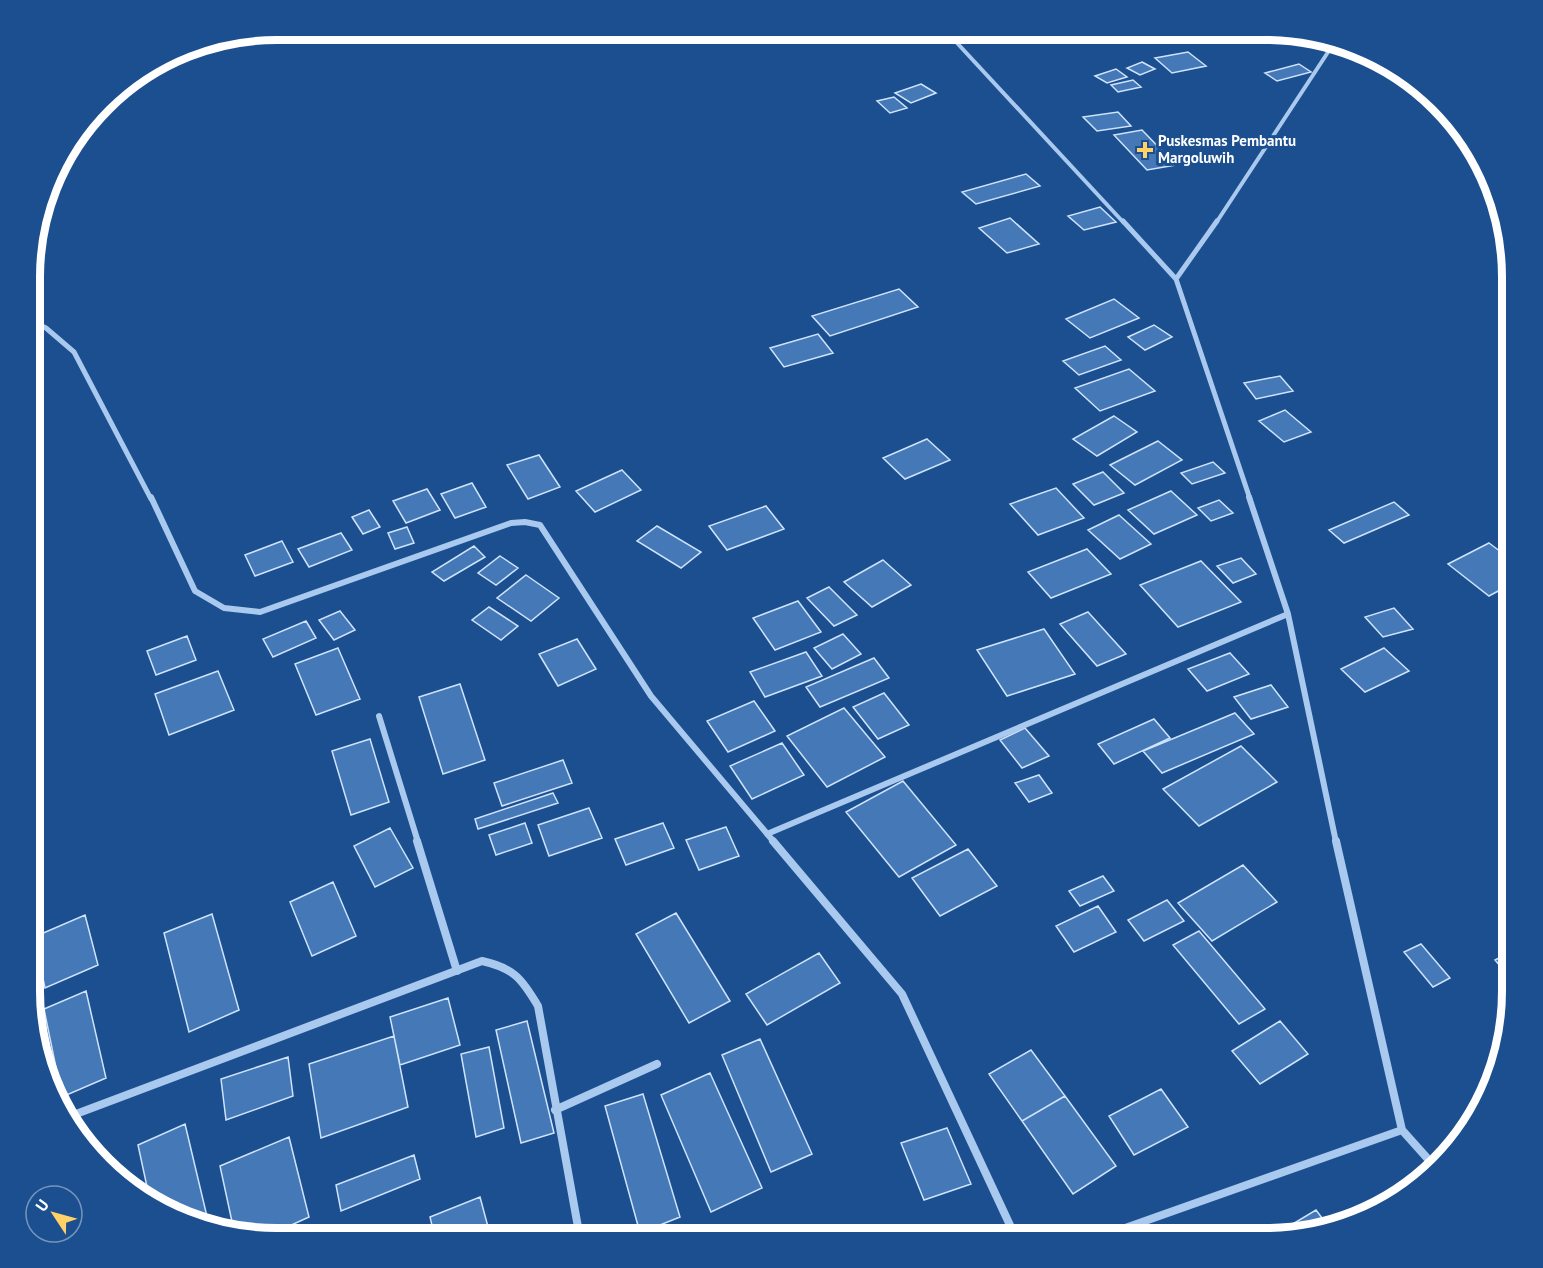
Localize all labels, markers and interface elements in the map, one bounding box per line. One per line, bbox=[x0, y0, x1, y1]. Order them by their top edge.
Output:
place label: Puskesmas Pembantu Margoluwih bbox=[1158, 131, 1296, 167]
marker: Puskesmas Pembantu Margoluwih bbox=[1136, 141, 1154, 159]
north arrow bbox=[24, 1184, 84, 1244]
text: U bbox=[31, 1195, 53, 1215]

